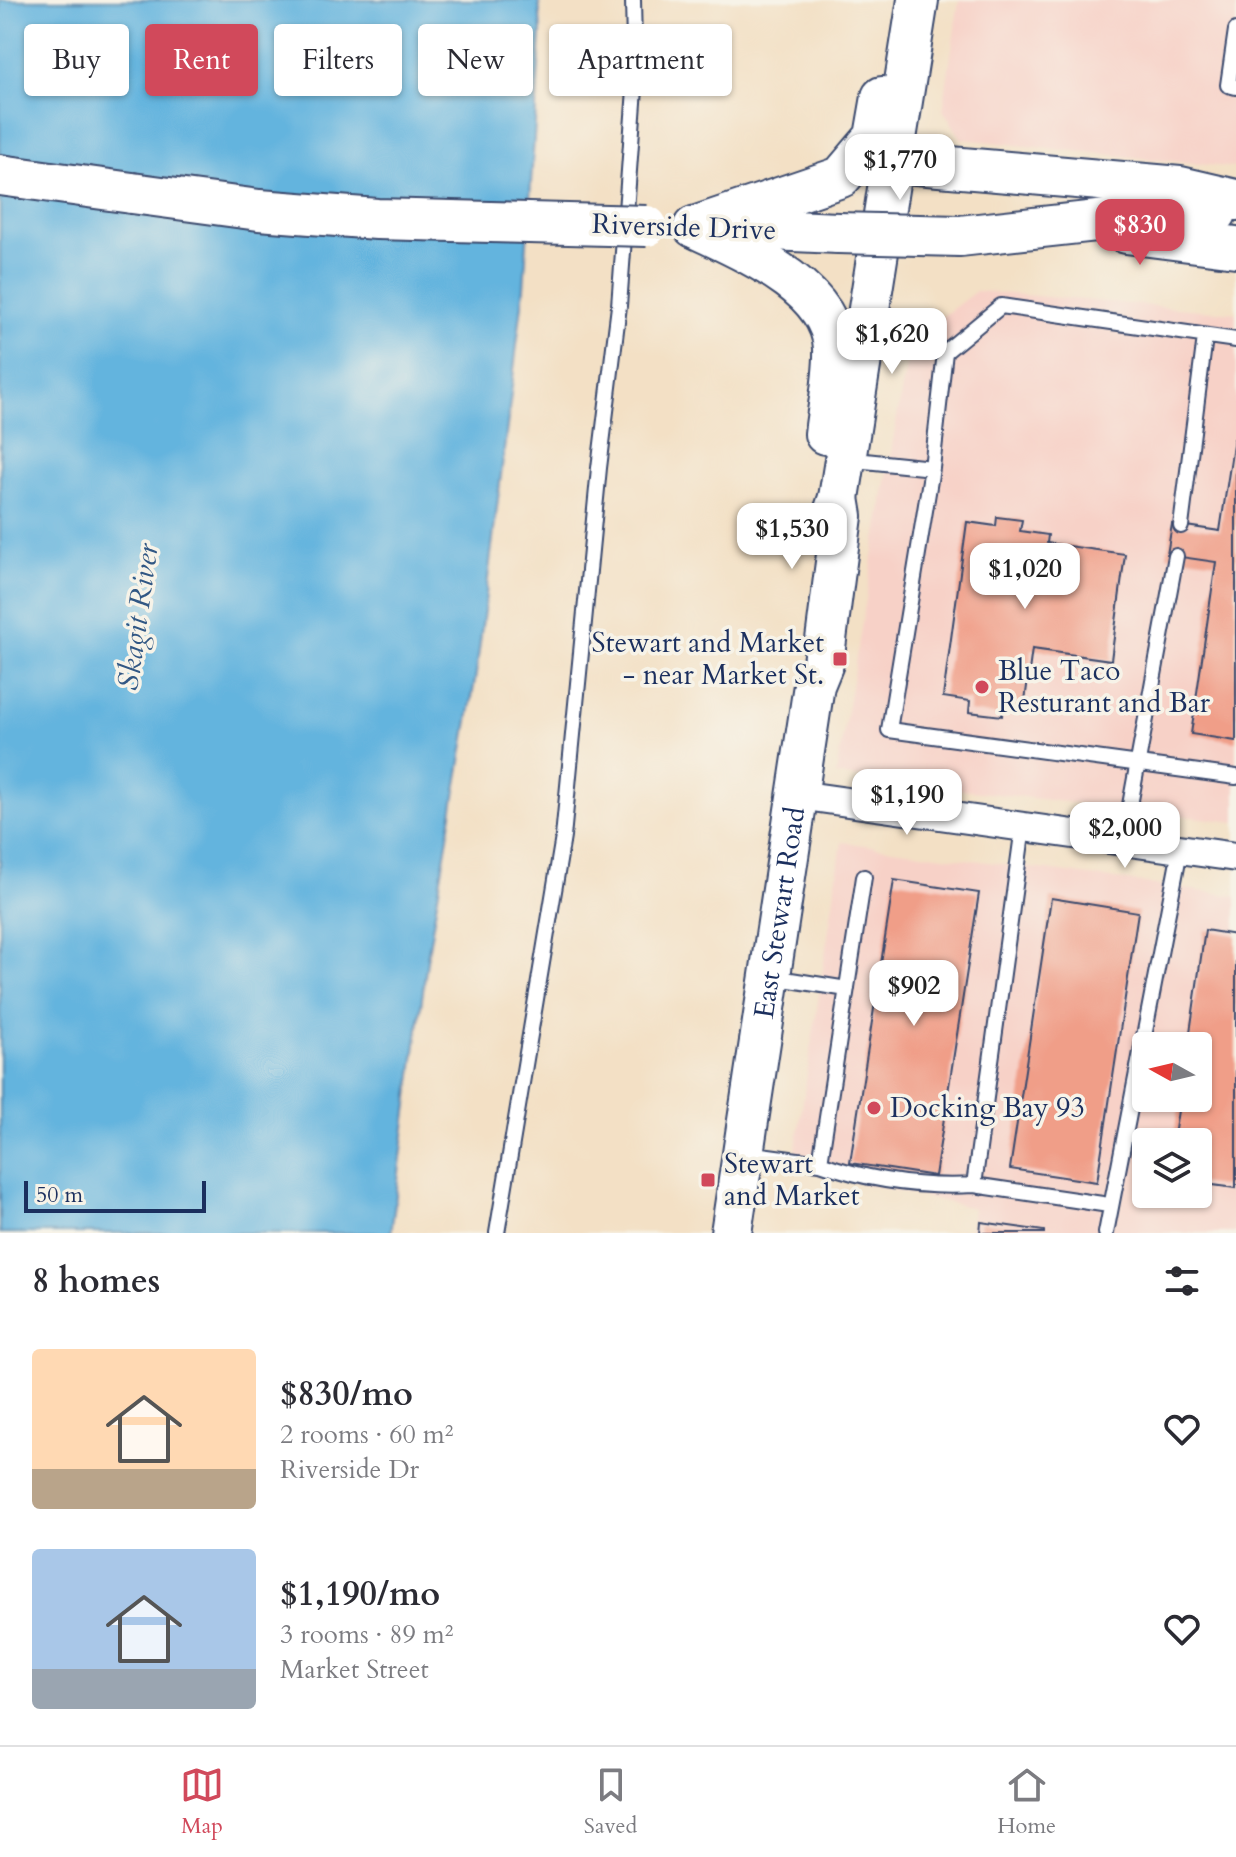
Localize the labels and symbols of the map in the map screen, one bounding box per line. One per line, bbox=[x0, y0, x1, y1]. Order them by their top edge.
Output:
pin: $1,770 bbox=[835, 134, 965, 202]
pin: $830 bbox=[1093, 199, 1187, 267]
street label: Riverside Drive bbox=[591, 205, 777, 249]
pin: $1,620 bbox=[827, 308, 957, 376]
pin: $1,530 bbox=[727, 503, 857, 571]
water label: Skagit River bbox=[107, 540, 169, 693]
pin: $1,020 bbox=[960, 543, 1090, 611]
place label: Stewart and Market - near Market St. bbox=[592, 624, 824, 694]
marker: Stewart and Market - near Market St. bbox=[831, 650, 849, 668]
place label: Blue Taco Resturant and Bar bbox=[998, 652, 1211, 722]
marker: Blue Taco Resturant and Bar bbox=[973, 678, 991, 696]
pin: $1,190 bbox=[842, 769, 972, 837]
pin: $2,000 bbox=[1060, 802, 1190, 870]
street label: East Stewart Road bbox=[745, 804, 814, 1021]
pin: $902 bbox=[867, 960, 961, 1028]
north arrow bbox=[1132, 1032, 1212, 1112]
place label: Docking Bay 93 bbox=[890, 1089, 1085, 1127]
marker: Docking Bay 93 bbox=[865, 1099, 883, 1117]
place label: Stewart and Market bbox=[724, 1145, 860, 1215]
marker: Stewart and Market bbox=[699, 1171, 717, 1189]
scale bar bbox=[24, 1177, 206, 1213]

